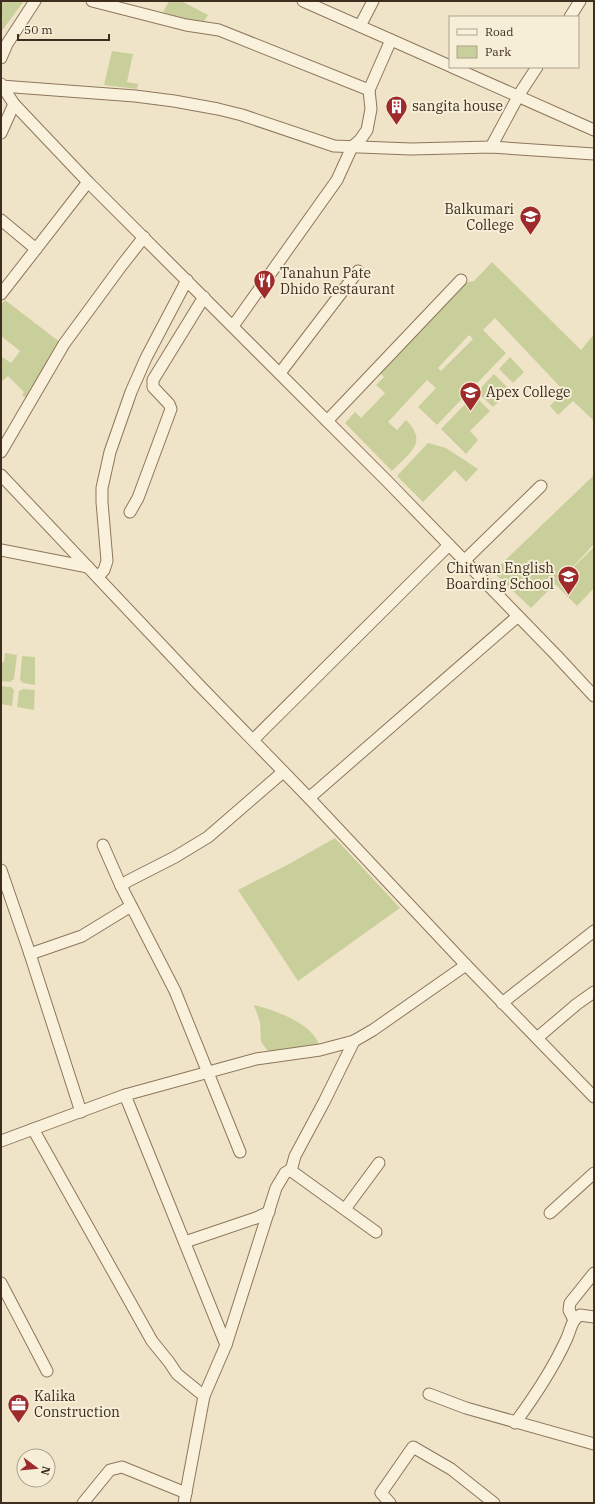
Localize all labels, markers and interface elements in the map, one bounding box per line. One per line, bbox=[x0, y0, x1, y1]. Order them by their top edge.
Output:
scale bar bbox=[18, 16, 109, 42]
legend bbox=[449, 16, 579, 68]
text: 50 m bbox=[24, 22, 53, 37]
text: Road bbox=[485, 24, 514, 39]
text: Park bbox=[485, 44, 511, 59]
building icon: sangita house bbox=[384, 93, 410, 126]
place label: sangita house bbox=[412, 97, 503, 115]
place label: Balkumari College bbox=[444, 200, 514, 234]
school or university icon: Balkumari College bbox=[517, 204, 543, 237]
place label: Tanahun Pate Dhido Restaurant bbox=[280, 264, 395, 298]
restaurant icon: Tanahun Pate Dhido Restaurant bbox=[252, 268, 278, 301]
school or university icon: Apex College bbox=[457, 379, 483, 412]
place label: Apex College bbox=[486, 383, 570, 401]
place label: Chitwan English Boarding School bbox=[446, 559, 554, 593]
school or university icon: Chitwan English Boarding School bbox=[556, 563, 582, 596]
place label: Kalika Construction bbox=[34, 1387, 120, 1421]
office icon: Kalika Construction bbox=[6, 1391, 32, 1424]
north arrow bbox=[16, 1448, 56, 1488]
text: N bbox=[38, 1465, 54, 1477]

